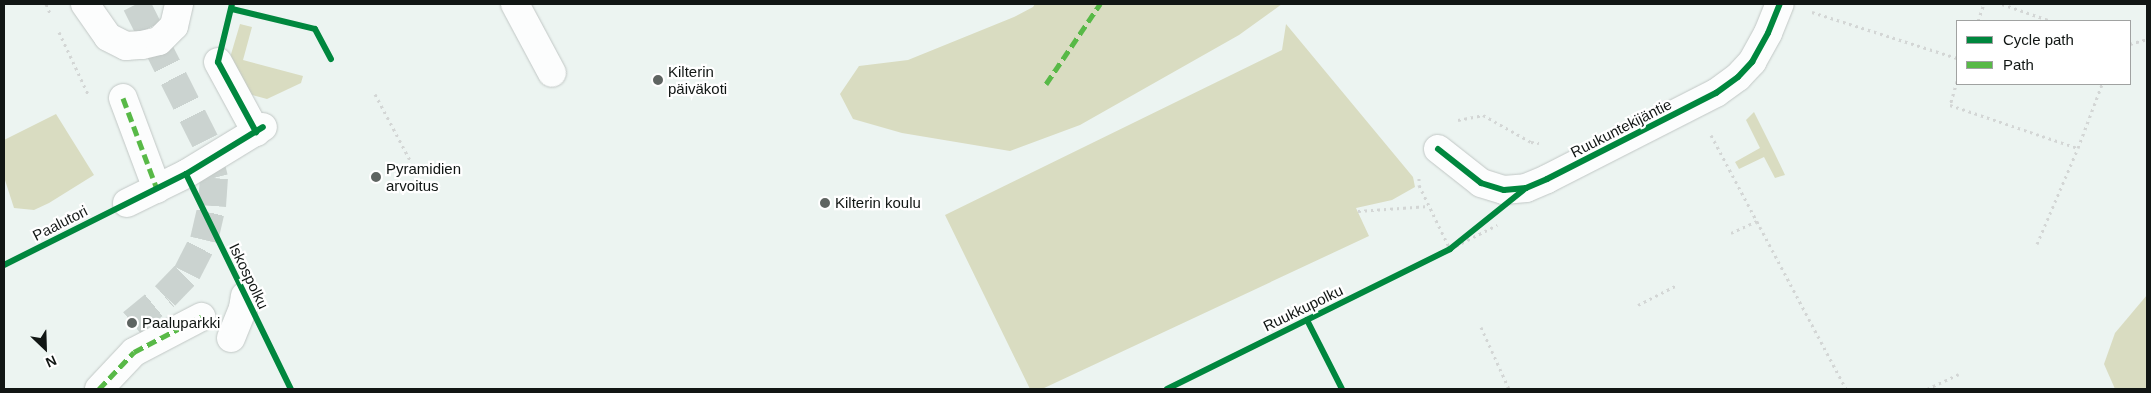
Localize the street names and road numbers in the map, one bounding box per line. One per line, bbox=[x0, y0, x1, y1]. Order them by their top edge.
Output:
street label: Ruukuntekijäntie bbox=[1568, 95, 1674, 161]
street label: Paalutori bbox=[30, 202, 90, 244]
street label: Iskospolku bbox=[225, 240, 273, 312]
street label: Ruukkupolku bbox=[1260, 281, 1346, 335]

